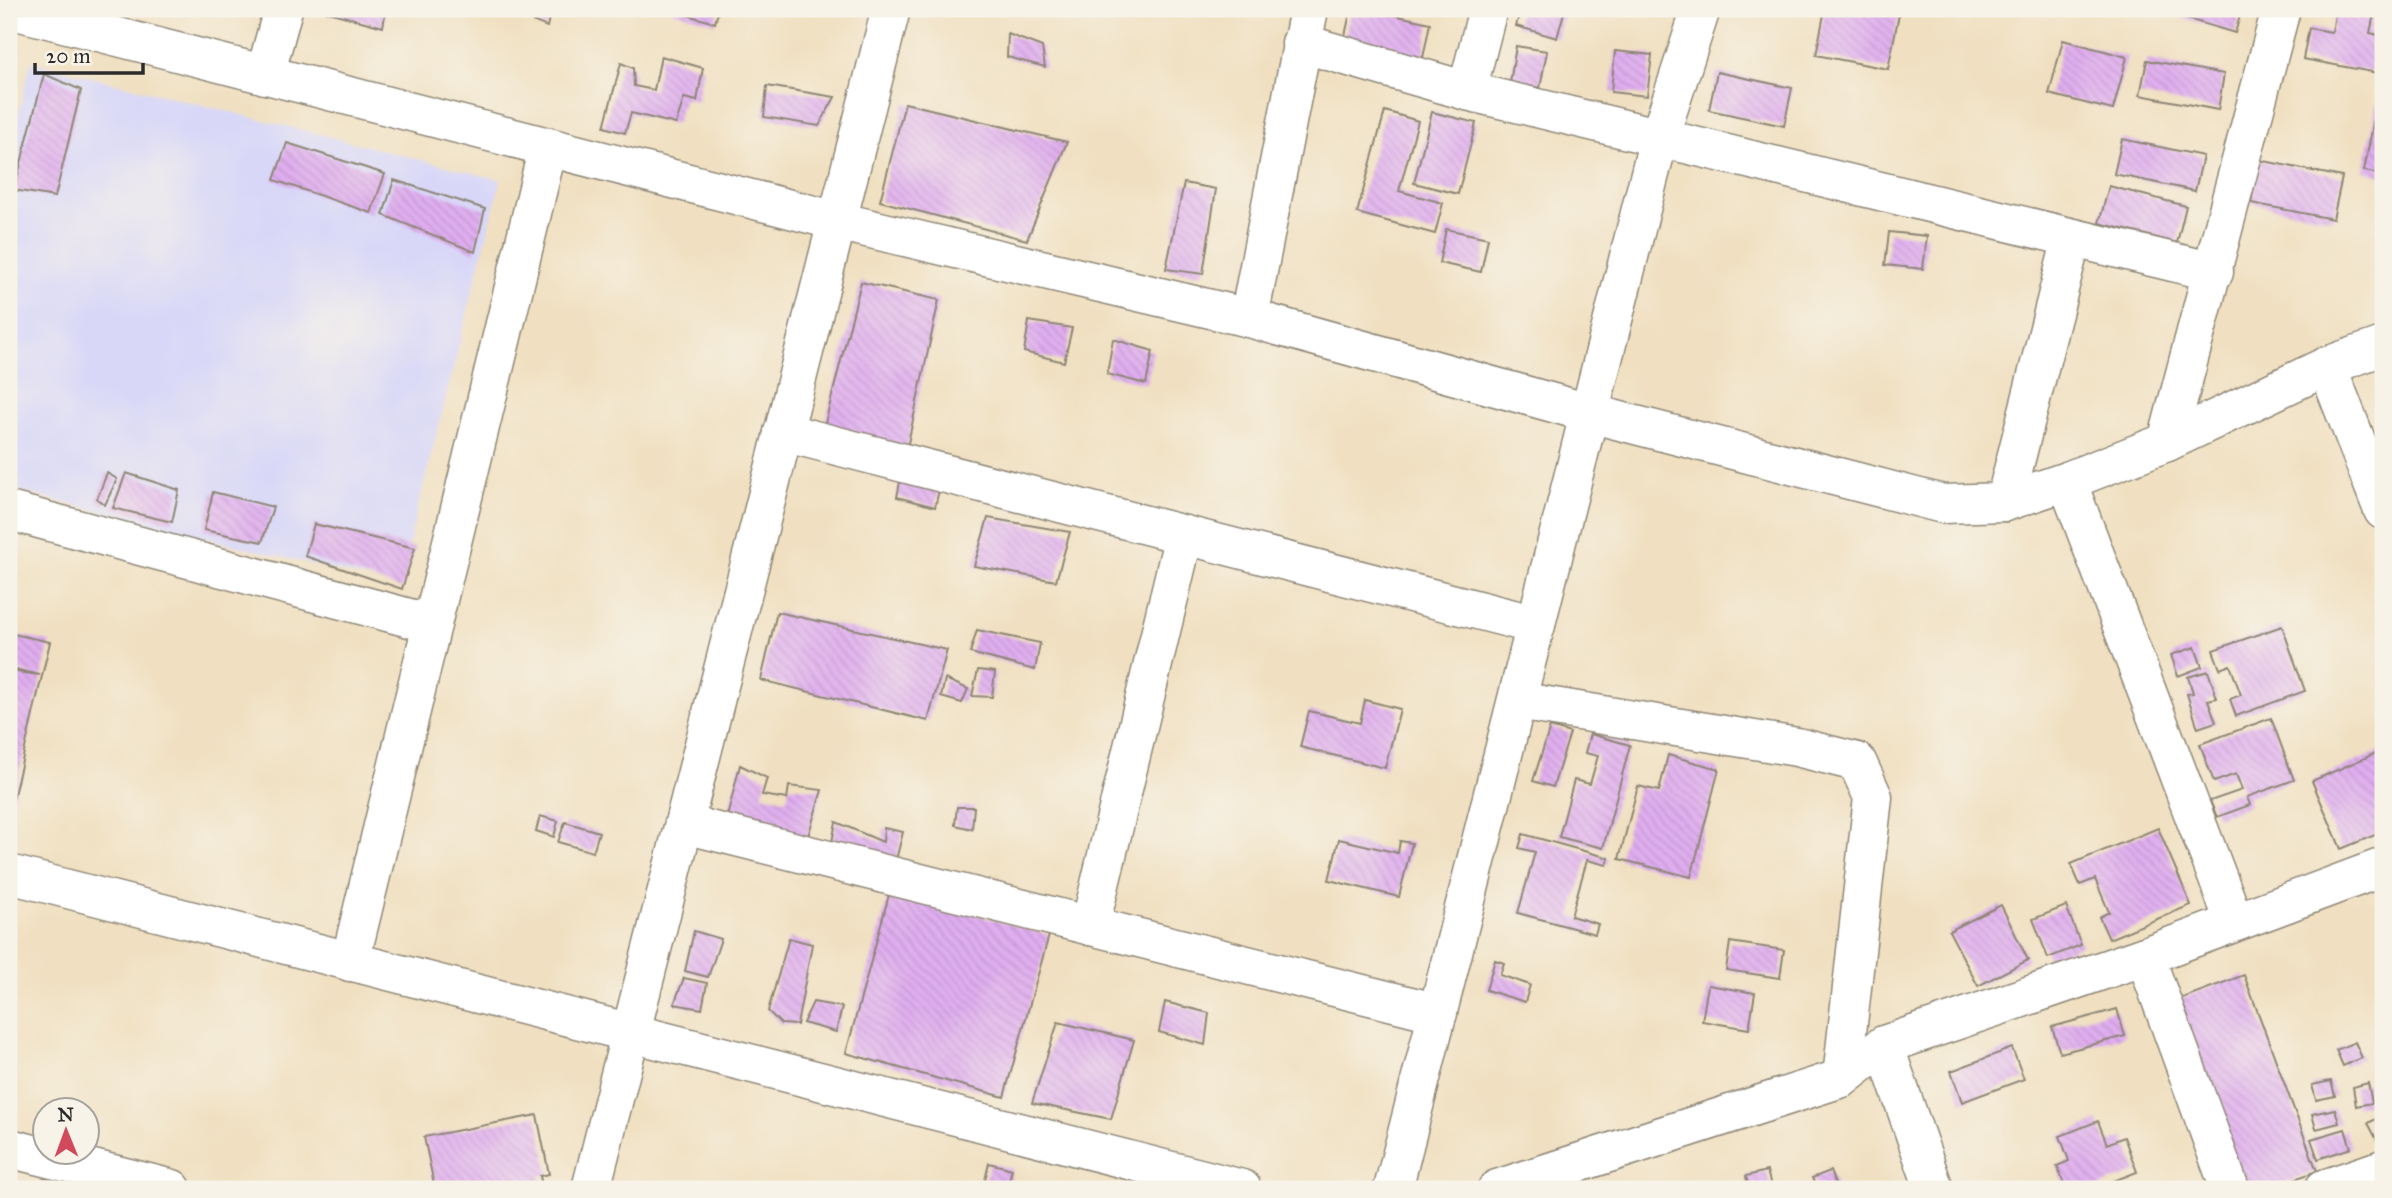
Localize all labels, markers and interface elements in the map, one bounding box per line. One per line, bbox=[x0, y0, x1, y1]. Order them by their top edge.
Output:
scale bar bbox=[35, 32, 144, 76]
text: 20 m bbox=[46, 43, 91, 69]
north arrow bbox=[32, 1096, 102, 1166]
text: N bbox=[57, 1103, 74, 1126]

